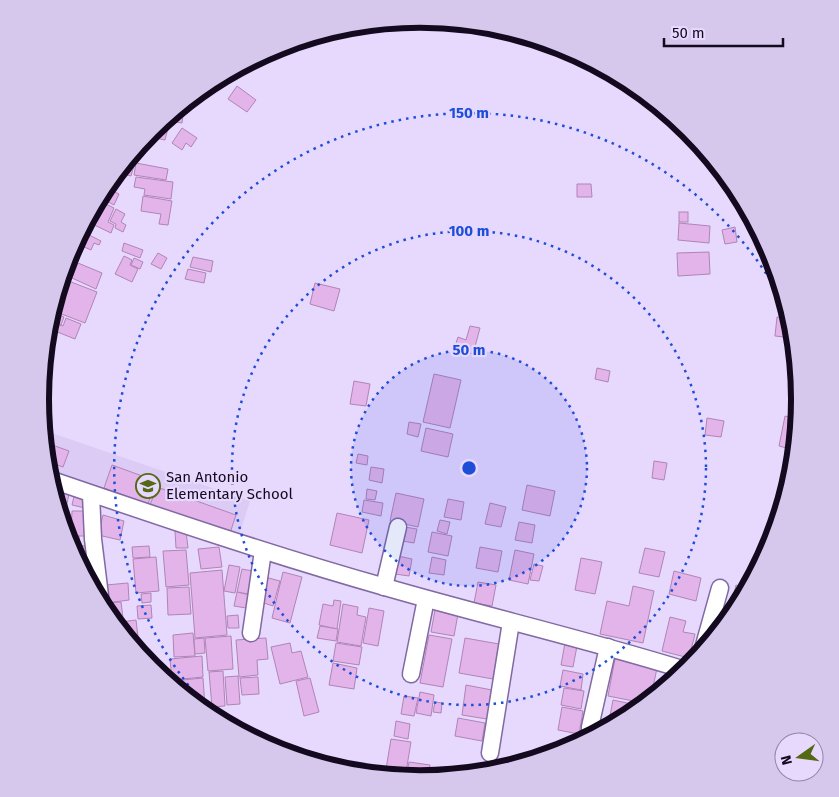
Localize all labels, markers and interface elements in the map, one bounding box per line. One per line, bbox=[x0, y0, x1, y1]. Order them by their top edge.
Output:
scale bar bbox=[664, 15, 783, 47]
text: 50 m bbox=[672, 24, 705, 42]
text: 150 m bbox=[449, 104, 489, 122]
text: 100 m bbox=[449, 222, 489, 240]
text: 50 m bbox=[452, 341, 486, 359]
centre of rings bbox=[460, 459, 478, 477]
place label: San Antonio Elementary School bbox=[166, 468, 294, 503]
school or university icon: San Antonio Elementary School bbox=[135, 473, 161, 499]
north arrow bbox=[774, 732, 824, 782]
text: N bbox=[777, 753, 796, 767]

